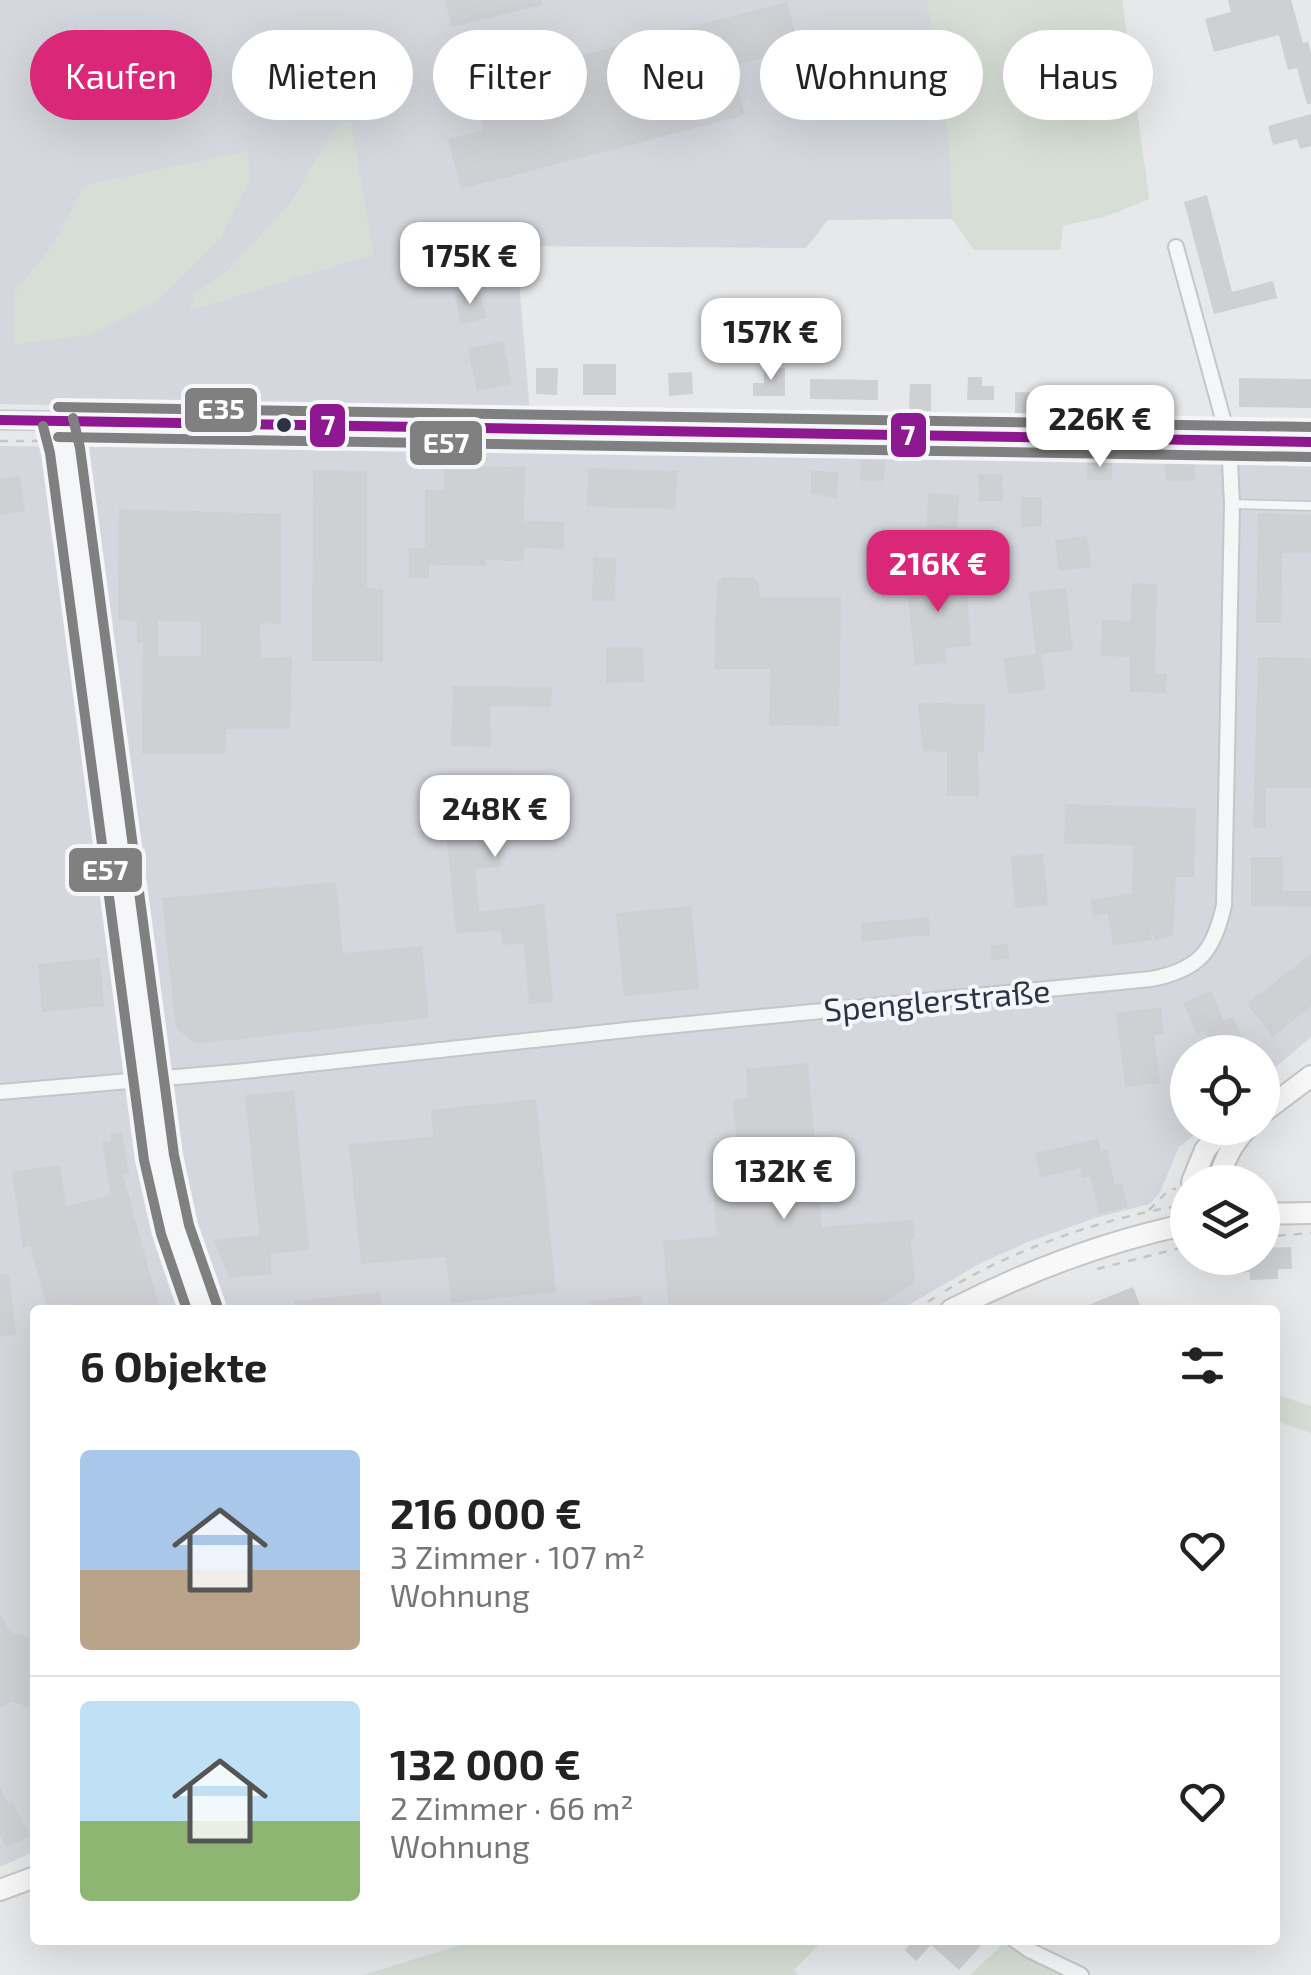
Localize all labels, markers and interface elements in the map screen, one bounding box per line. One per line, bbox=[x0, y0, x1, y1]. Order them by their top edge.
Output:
chip: Kaufen bbox=[30, 30, 212, 120]
chip: Mieten bbox=[232, 30, 413, 120]
chip: Filter bbox=[433, 30, 587, 120]
chip: Neu bbox=[607, 30, 740, 120]
chip: Wohnung bbox=[760, 30, 983, 120]
chip: Haus bbox=[1003, 30, 1153, 120]
pin: 175K € bbox=[389, 222, 551, 307]
text: 175K € bbox=[422, 235, 518, 273]
pin: 157K € bbox=[690, 298, 852, 383]
text: 157K € bbox=[723, 311, 819, 349]
pin: 226K € bbox=[1019, 385, 1181, 470]
line badge: E35 bbox=[183, 386, 259, 434]
text: E35 bbox=[197, 391, 245, 425]
text: 226K € bbox=[1048, 398, 1152, 436]
line badge: 7 bbox=[308, 402, 347, 449]
text: 7 bbox=[321, 407, 336, 441]
line badge: 7 bbox=[889, 411, 928, 459]
unlabelled marker bbox=[274, 415, 294, 435]
text: 7 bbox=[901, 417, 916, 451]
line badge: E57 bbox=[408, 419, 484, 467]
text: E57 bbox=[423, 425, 469, 459]
pin: 216K € bbox=[857, 530, 1019, 615]
text: 216K € bbox=[889, 543, 987, 581]
pin: 248K € bbox=[414, 775, 576, 860]
text: 248K € bbox=[442, 788, 548, 826]
line badge: E57 bbox=[67, 846, 144, 894]
text: E57 bbox=[82, 852, 128, 886]
street label: Spenglerstraße bbox=[822, 970, 1052, 1028]
map controls bbox=[1170, 1035, 1280, 1275]
button: locate bbox=[1170, 1035, 1280, 1145]
pin: 132K € bbox=[703, 1137, 865, 1222]
text: 132K € bbox=[735, 1150, 833, 1188]
button: layers bbox=[1170, 1165, 1280, 1275]
icon: filters bbox=[1175, 1338, 1230, 1393]
text: 6 Objekte bbox=[80, 1340, 267, 1390]
text: 216 000 € bbox=[390, 1487, 582, 1537]
icon: home bbox=[160, 1490, 280, 1610]
icon: heart bbox=[1175, 1523, 1230, 1578]
text: 3 Zimmer · 107 m² bbox=[390, 1537, 645, 1575]
text: Wohnung bbox=[390, 1575, 530, 1613]
text: 132 000 € bbox=[390, 1738, 581, 1788]
icon: home bbox=[160, 1741, 280, 1861]
icon: heart bbox=[1175, 1774, 1230, 1829]
text: 2 Zimmer · 66 m² bbox=[390, 1788, 633, 1826]
text: Wohnung bbox=[390, 1826, 530, 1864]

